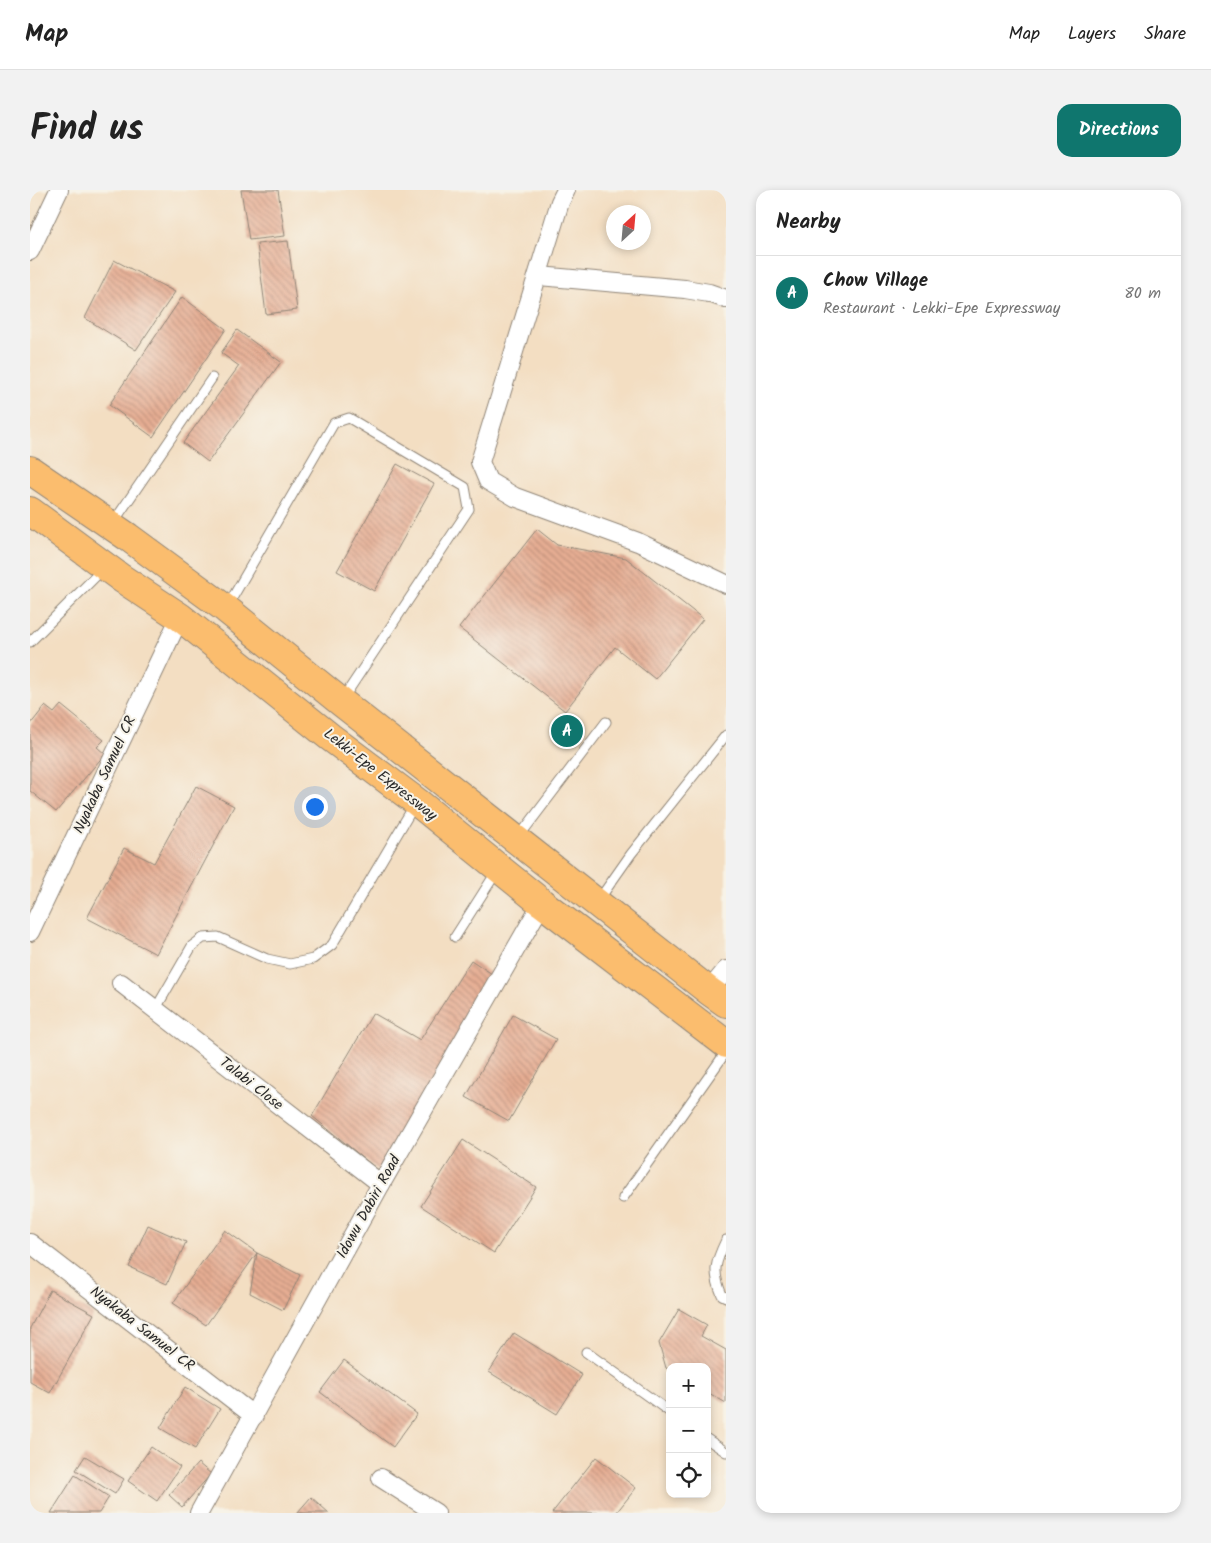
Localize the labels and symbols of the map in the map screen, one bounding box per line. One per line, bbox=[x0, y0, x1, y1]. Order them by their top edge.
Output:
north arrow bbox=[606, 205, 651, 250]
street label: Nyakaba Samuel CR bbox=[67, 712, 143, 838]
pin: A bbox=[551, 712, 583, 750]
street label: Lekki-Epe Expressway bbox=[318, 723, 443, 828]
your location bbox=[302, 794, 328, 820]
street label: Talabi Close bbox=[214, 1051, 288, 1117]
street label: Idowu Dabiri Road bbox=[331, 1150, 408, 1263]
street label: Nyakaba Samuel CR bbox=[84, 1280, 200, 1378]

